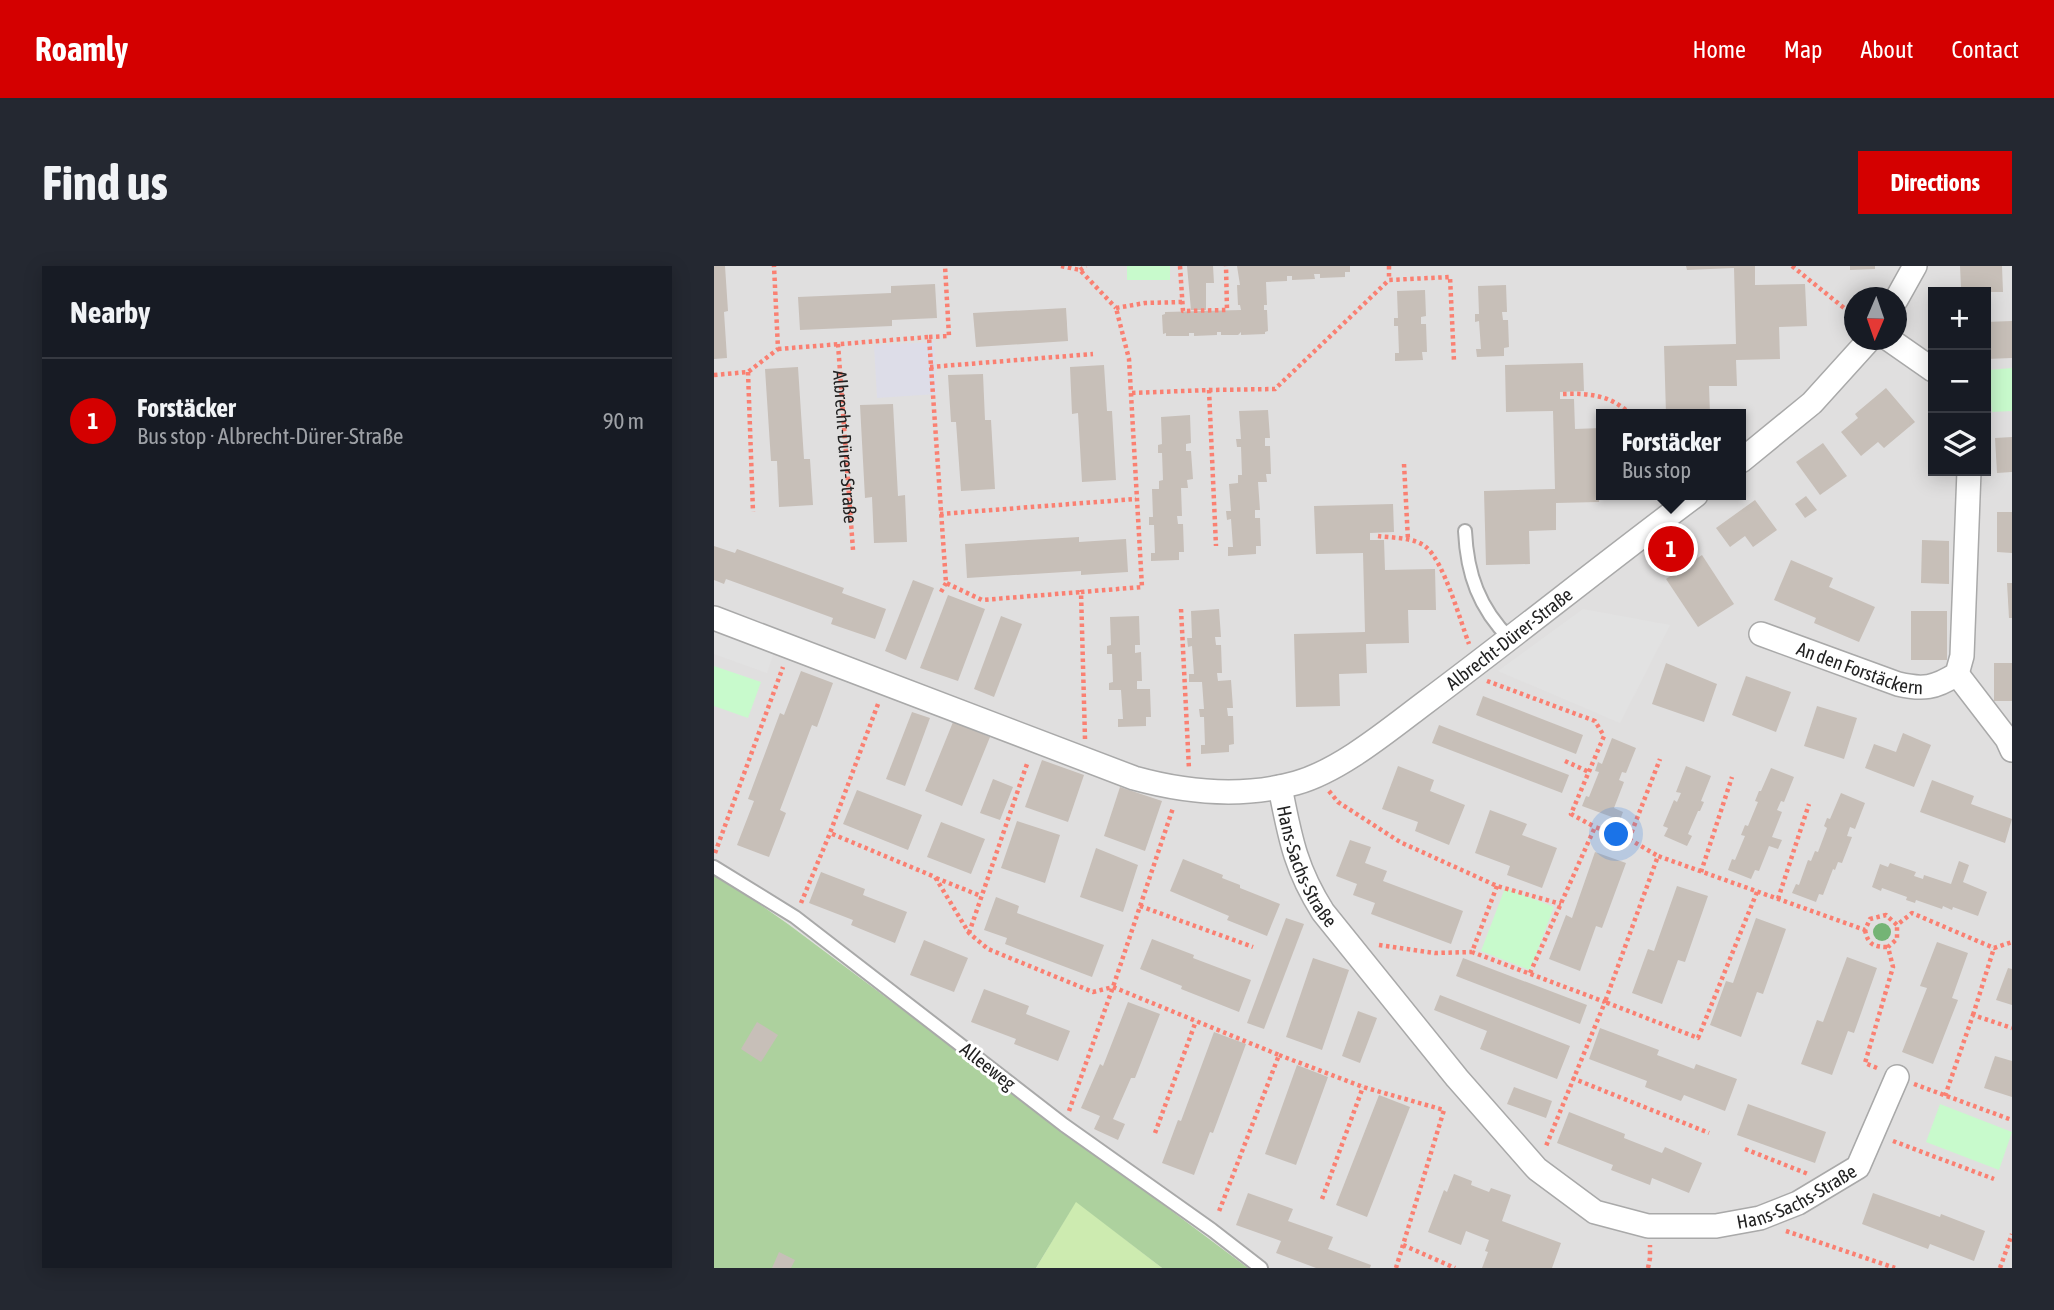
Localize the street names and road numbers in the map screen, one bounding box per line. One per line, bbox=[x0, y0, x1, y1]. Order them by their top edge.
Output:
street label: Albrecht-Dürer-Straße bbox=[829, 369, 862, 524]
street label: Albrecht-Dürer-Straße bbox=[1441, 583, 1577, 694]
street label: An den Forstäckern bbox=[1794, 637, 1923, 698]
street label: Hans-Sachs-Straße bbox=[1273, 803, 1342, 931]
street label: Alleeweg bbox=[956, 1038, 1021, 1095]
street label: Hans-Sachs-Straße bbox=[1735, 1160, 1860, 1233]

